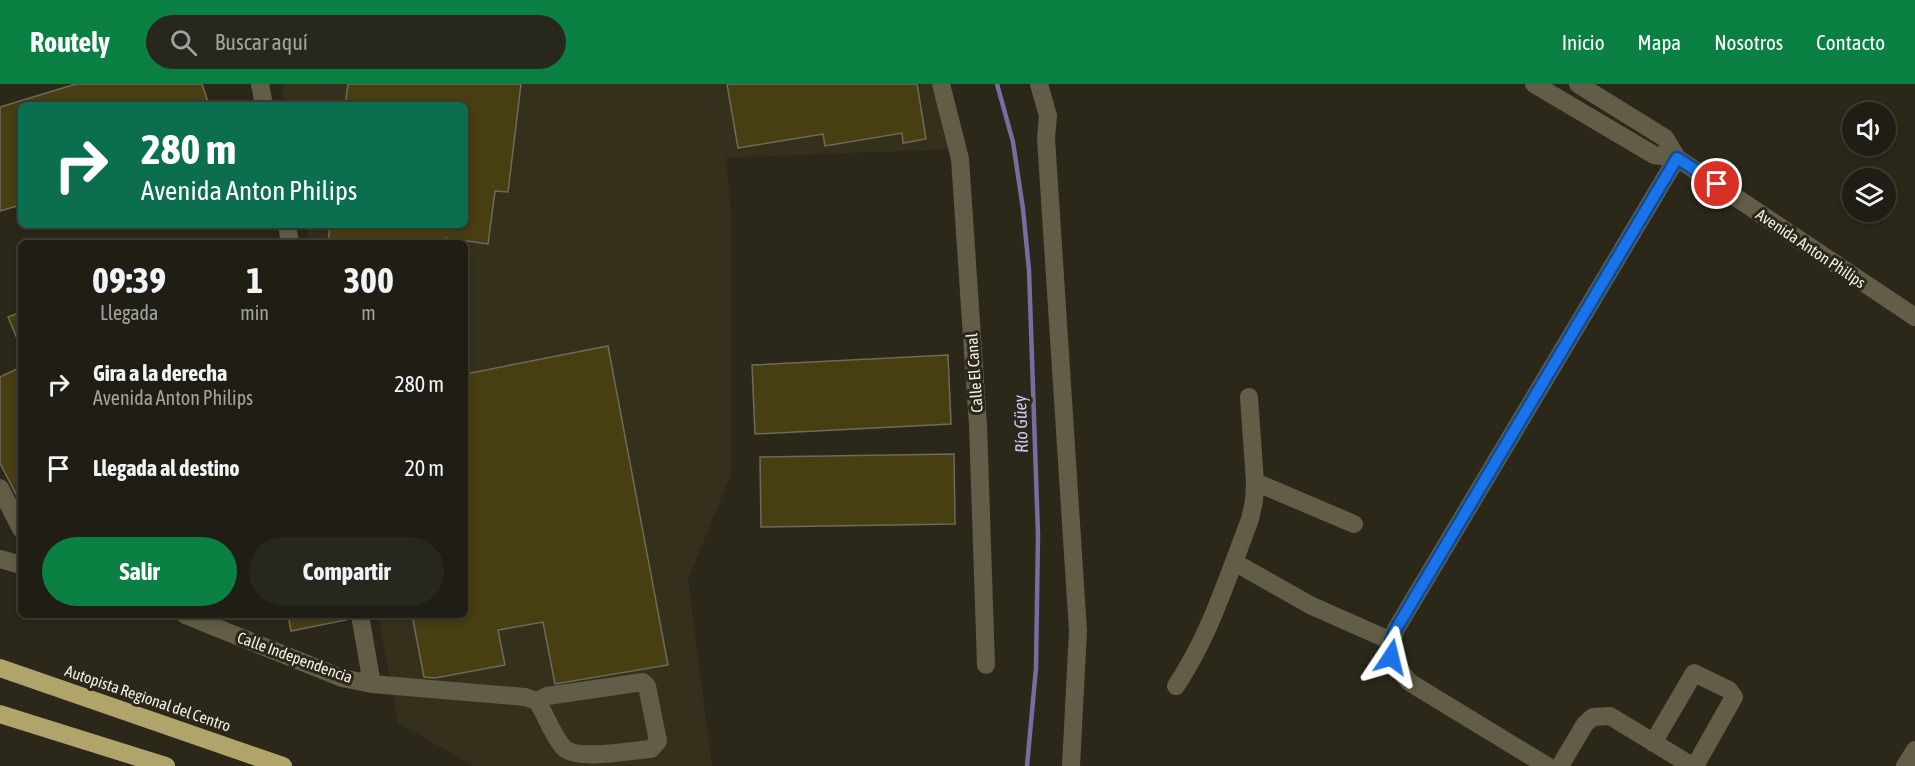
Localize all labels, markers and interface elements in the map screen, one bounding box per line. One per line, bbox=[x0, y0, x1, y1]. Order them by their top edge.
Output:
search box bbox=[146, 15, 566, 69]
text: Routely bbox=[30, 26, 110, 58]
icon: search bbox=[167, 26, 200, 59]
text: Buscar aquí bbox=[215, 29, 308, 55]
text: Inicio bbox=[1562, 30, 1605, 54]
text: Mapa bbox=[1638, 30, 1681, 54]
text: Nosotros bbox=[1714, 30, 1783, 54]
text: Contacto bbox=[1816, 30, 1885, 54]
map controls bbox=[1842, 102, 1896, 222]
button: sound bbox=[1842, 102, 1896, 156]
text: 280 m bbox=[141, 125, 236, 173]
icon: right bbox=[42, 126, 120, 204]
pin bbox=[1691, 158, 1742, 209]
icon: arrive bbox=[1700, 167, 1733, 200]
button: layers bbox=[1842, 168, 1896, 222]
text: Avenida Anton Philips bbox=[141, 175, 357, 206]
street label: Avenida Anton Philips bbox=[1752, 205, 1869, 292]
text: 09:39 bbox=[92, 259, 166, 301]
text: 1 bbox=[246, 259, 263, 301]
text: 300 bbox=[343, 259, 394, 301]
text: Llegada bbox=[100, 301, 158, 324]
text: min bbox=[240, 301, 269, 324]
text: m bbox=[361, 301, 376, 324]
street label: Calle El Canal bbox=[962, 332, 986, 413]
text: Gira a la derecha bbox=[93, 360, 227, 386]
icon: right bbox=[42, 368, 75, 401]
text: 280 m bbox=[394, 371, 444, 397]
text: Avenida Anton Philips bbox=[93, 386, 253, 409]
water label: Río Güey bbox=[1009, 394, 1032, 453]
icon: arrive bbox=[42, 452, 75, 485]
text: Llegada al destino bbox=[93, 455, 240, 481]
text: 20 m bbox=[404, 455, 444, 481]
button: Salir bbox=[42, 537, 237, 606]
button: Compartir bbox=[249, 537, 444, 606]
position arrow bbox=[1359, 625, 1423, 689]
street label: Calle Independencia bbox=[235, 628, 355, 687]
street label: Autopista Regional del Centro bbox=[62, 661, 233, 736]

